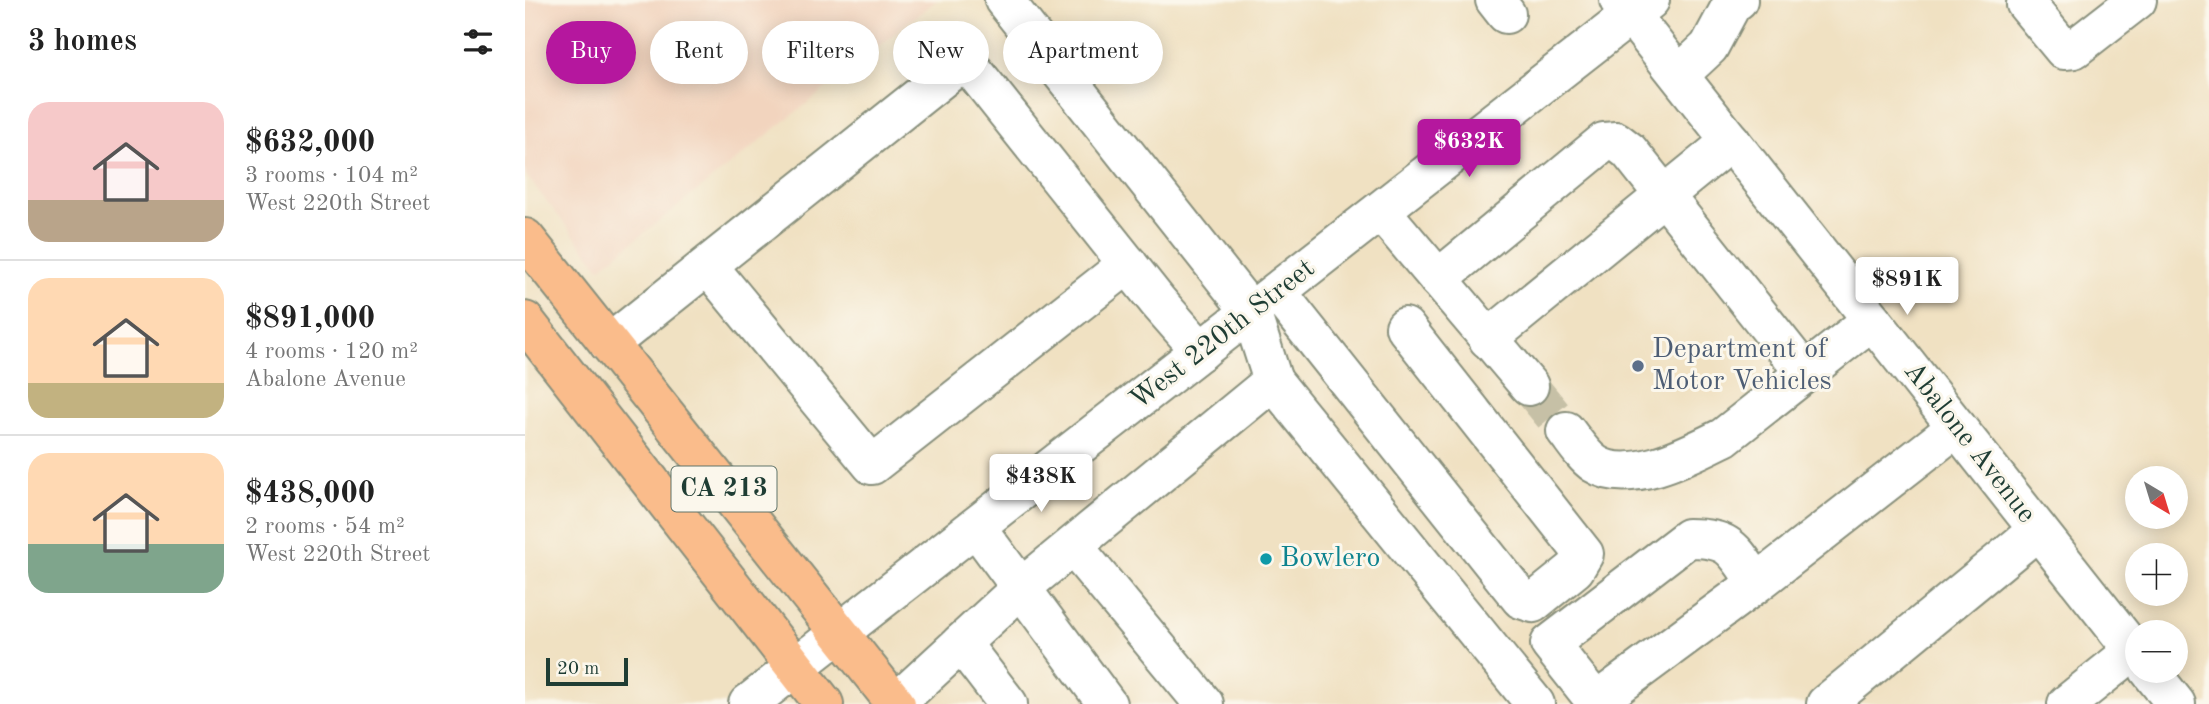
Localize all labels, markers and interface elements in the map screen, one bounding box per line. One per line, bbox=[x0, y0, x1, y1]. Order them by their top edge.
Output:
chip: Buy bbox=[546, 21, 636, 84]
chip: Rent bbox=[650, 21, 748, 84]
chip: Filters bbox=[762, 21, 879, 84]
chip: New bbox=[893, 21, 989, 84]
chip: Apartment bbox=[1003, 21, 1163, 84]
icon: filters bbox=[459, 23, 497, 61]
text: 3 homes bbox=[28, 27, 137, 57]
pin: $632K bbox=[1420, 120, 1518, 179]
text: $632,000 bbox=[245, 128, 375, 158]
icon: home bbox=[84, 130, 168, 214]
text: $632K bbox=[1433, 130, 1505, 153]
text: 3 rooms · 104 m² bbox=[245, 164, 418, 187]
text: West 220th Street bbox=[245, 192, 430, 215]
street label: West 220th Street bbox=[1125, 254, 1321, 416]
pin: $891K bbox=[1858, 258, 1956, 317]
text: $891K bbox=[1871, 268, 1943, 291]
text: $891,000 bbox=[245, 304, 375, 334]
icon: home bbox=[84, 306, 168, 390]
place label: Department of Motor Vehicles bbox=[1652, 336, 1832, 396]
text: 4 rooms · 120 m² bbox=[245, 340, 418, 363]
street label: Abalone Avenue bbox=[1898, 357, 2040, 529]
marker: Department of Motor Vehicles bbox=[1630, 358, 1646, 374]
text: Abalone Avenue bbox=[245, 368, 406, 391]
pin: $438K bbox=[992, 454, 1090, 514]
text: $438K bbox=[1005, 465, 1077, 488]
north arrow bbox=[2125, 466, 2187, 528]
map controls bbox=[2125, 466, 2188, 683]
road number: CA 213 bbox=[671, 467, 777, 512]
text: $438,000 bbox=[245, 479, 375, 509]
icon: home bbox=[84, 481, 168, 565]
text: 2 rooms · 54 m² bbox=[245, 515, 405, 538]
text: West 220th Street bbox=[245, 543, 430, 566]
button: + bbox=[2125, 543, 2188, 606]
place label: Bowlero bbox=[1280, 545, 1380, 573]
marker: Bowlero bbox=[1258, 551, 1274, 567]
button: − bbox=[2125, 620, 2188, 683]
scale bar bbox=[546, 655, 628, 687]
text: 20 m bbox=[557, 660, 599, 679]

